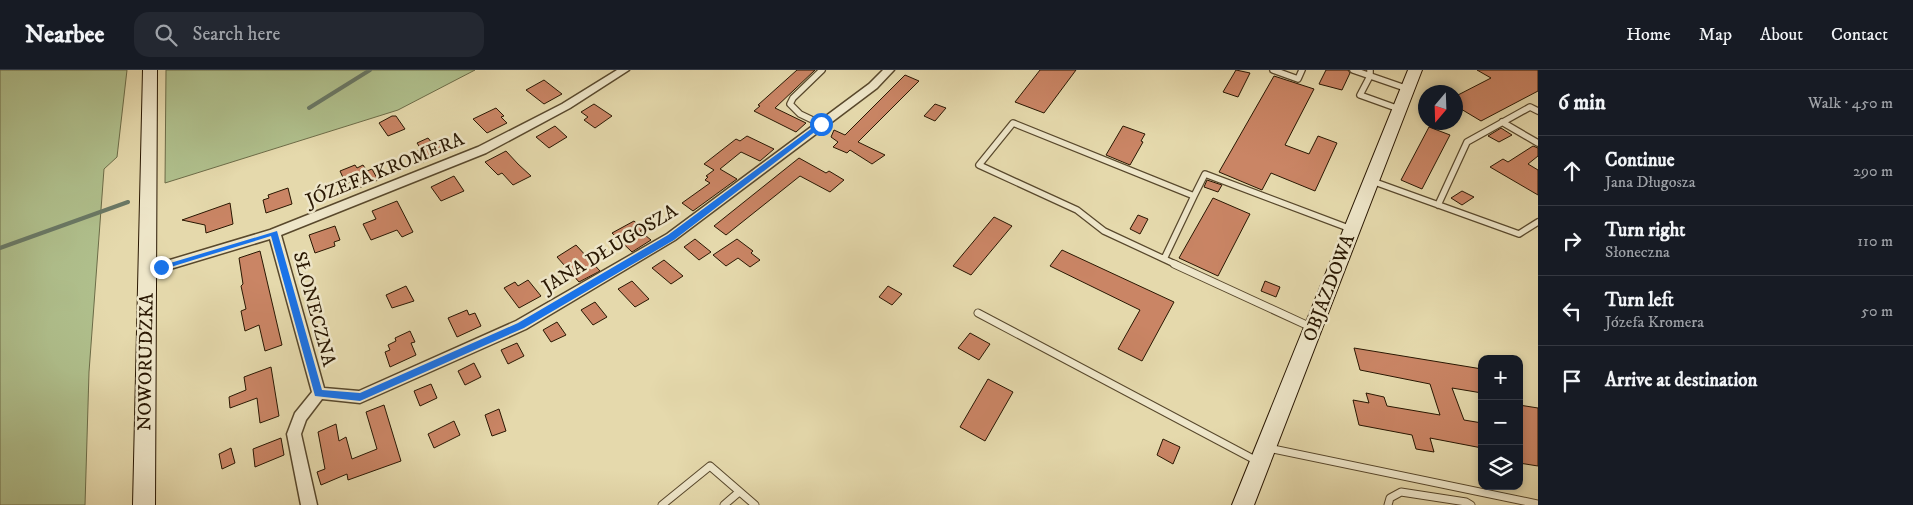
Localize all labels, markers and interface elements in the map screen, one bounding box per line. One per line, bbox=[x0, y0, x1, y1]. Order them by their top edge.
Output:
search box bbox=[134, 12, 484, 57]
text: Nearbee bbox=[25, 20, 104, 50]
icon: search bbox=[152, 21, 180, 49]
text: Search here bbox=[192, 23, 280, 46]
text: Home bbox=[1626, 24, 1671, 46]
text: Map bbox=[1699, 24, 1732, 46]
text: About bbox=[1760, 24, 1803, 46]
text: Contact bbox=[1831, 24, 1888, 46]
north arrow bbox=[1418, 85, 1463, 130]
text: 6 min bbox=[1558, 90, 1606, 116]
text: Walk · 450 m bbox=[1808, 93, 1893, 113]
route start bbox=[810, 113, 833, 136]
street label: JÓZEFA KROMERA bbox=[300, 126, 468, 213]
text: Continue bbox=[1605, 149, 1675, 172]
icon: ahead bbox=[1558, 157, 1586, 185]
text: 290 m bbox=[1853, 161, 1893, 181]
text: Jana Długosza bbox=[1605, 172, 1695, 192]
street label: JANA DŁUGOSZA bbox=[537, 199, 683, 299]
text: Turn right bbox=[1605, 219, 1685, 242]
icon: right bbox=[1558, 227, 1586, 255]
street label: OBJAZDOWA bbox=[1298, 230, 1360, 345]
text: 110 m bbox=[1857, 231, 1893, 251]
text: Słoneczna bbox=[1605, 242, 1670, 262]
street label: SŁONECZNA bbox=[288, 249, 341, 370]
route end bbox=[150, 256, 173, 279]
text: Turn left bbox=[1605, 289, 1674, 312]
street label: NOWORUDZKA bbox=[133, 292, 159, 431]
icon: left bbox=[1558, 297, 1586, 325]
text: 50 m bbox=[1861, 301, 1893, 321]
text: Józefa Kromera bbox=[1605, 312, 1704, 332]
map controls bbox=[1478, 355, 1523, 490]
button: + bbox=[1478, 355, 1523, 400]
icon: arrive bbox=[1558, 367, 1586, 395]
text: Arrive at destination bbox=[1605, 369, 1757, 392]
button: − bbox=[1478, 400, 1523, 445]
button: layers bbox=[1478, 445, 1523, 490]

